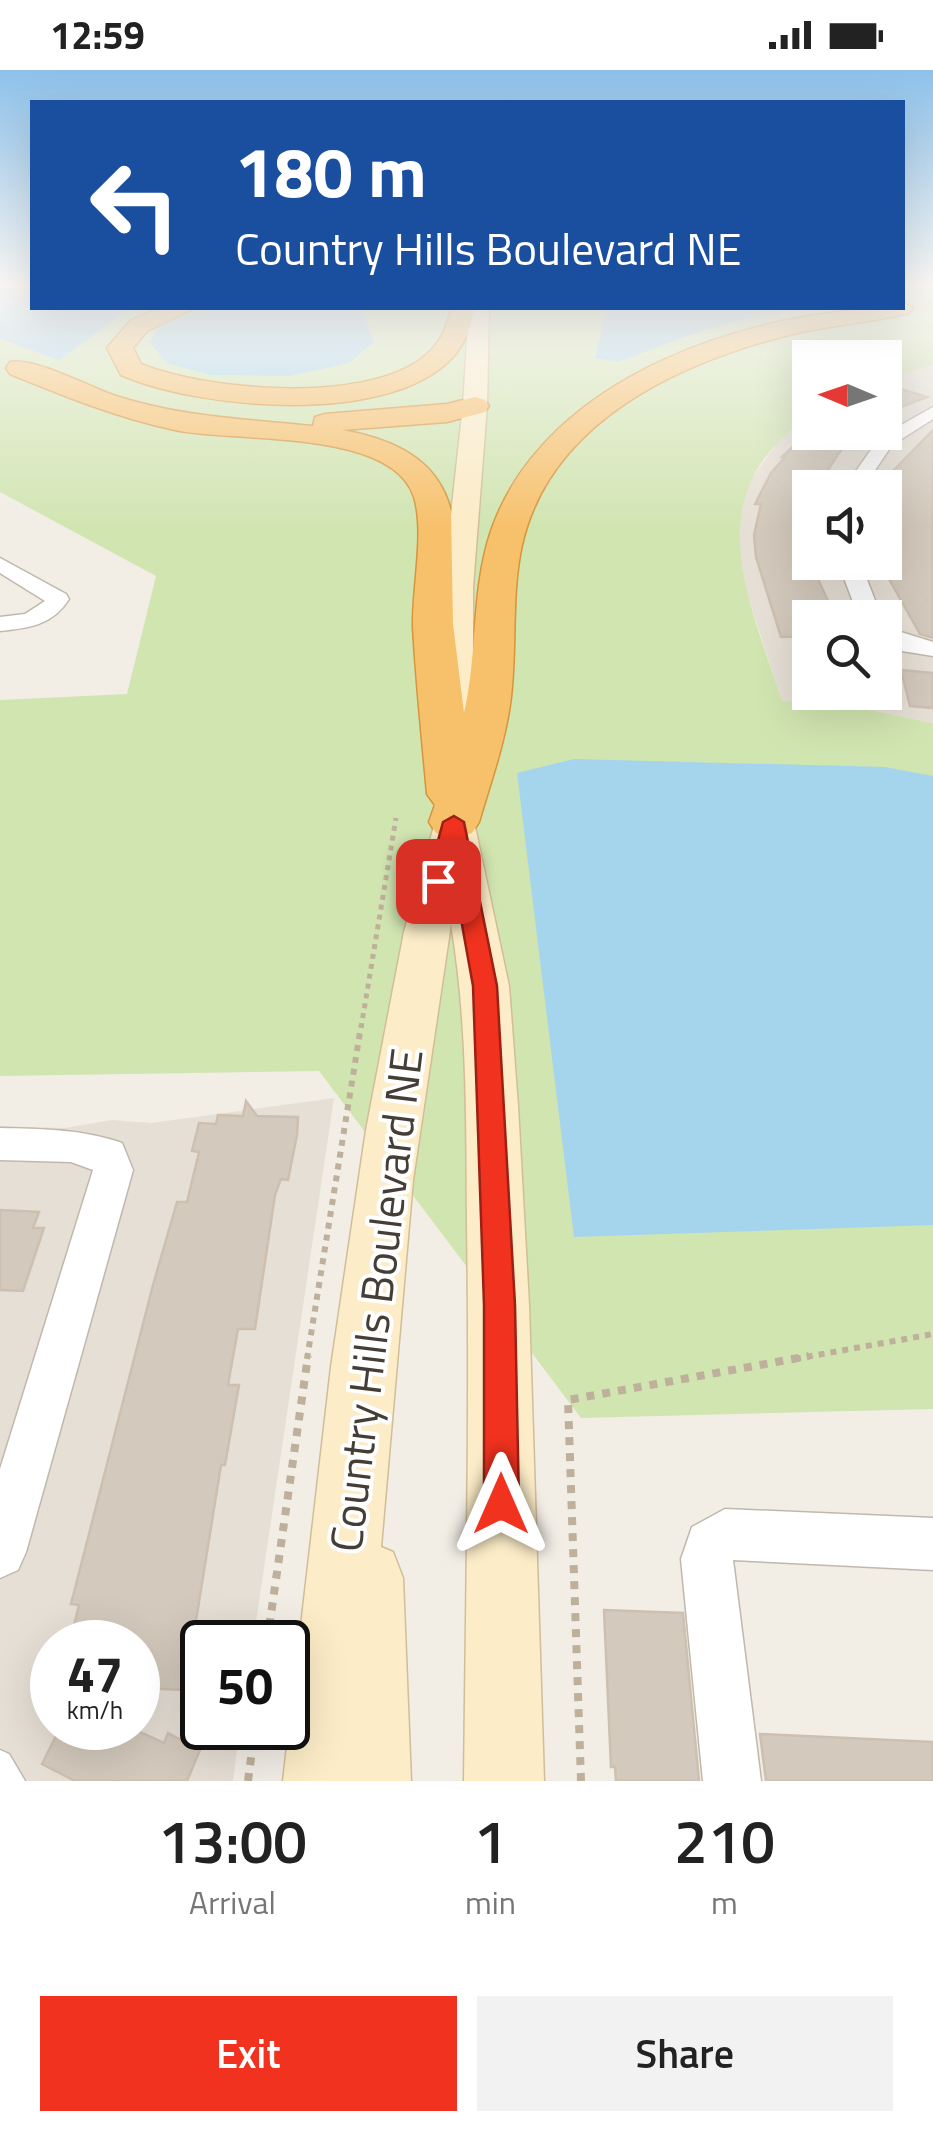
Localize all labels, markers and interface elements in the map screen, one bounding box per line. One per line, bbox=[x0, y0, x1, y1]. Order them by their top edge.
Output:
text: 12:59 bbox=[50, 6, 145, 64]
text: 180 m bbox=[235, 118, 427, 224]
icon: left bbox=[70, 140, 200, 270]
text: Country Hills Boulevard NE bbox=[235, 214, 742, 282]
north arrow bbox=[792, 340, 902, 450]
map controls bbox=[792, 340, 902, 710]
button: sound bbox=[792, 470, 902, 580]
button: search bbox=[792, 600, 902, 710]
pin bbox=[396, 839, 481, 924]
icon: arrive bbox=[411, 854, 466, 909]
street label: Country Hills Boulevard NE bbox=[310, 1044, 440, 1556]
position arrow bbox=[449, 1452, 553, 1556]
speed limit sign: 50 bbox=[180, 1620, 310, 1750]
text: 47 bbox=[67, 1635, 123, 1711]
text: km/h bbox=[67, 1691, 123, 1729]
text: 13:00 bbox=[158, 1795, 307, 1886]
text: 1 bbox=[474, 1795, 507, 1886]
text: 210 bbox=[674, 1795, 775, 1886]
text: Arrival bbox=[189, 1878, 276, 1926]
text: min bbox=[465, 1878, 516, 1926]
text: m bbox=[711, 1878, 738, 1926]
button: Exit bbox=[40, 1996, 457, 2111]
button: Share bbox=[477, 1996, 893, 2111]

